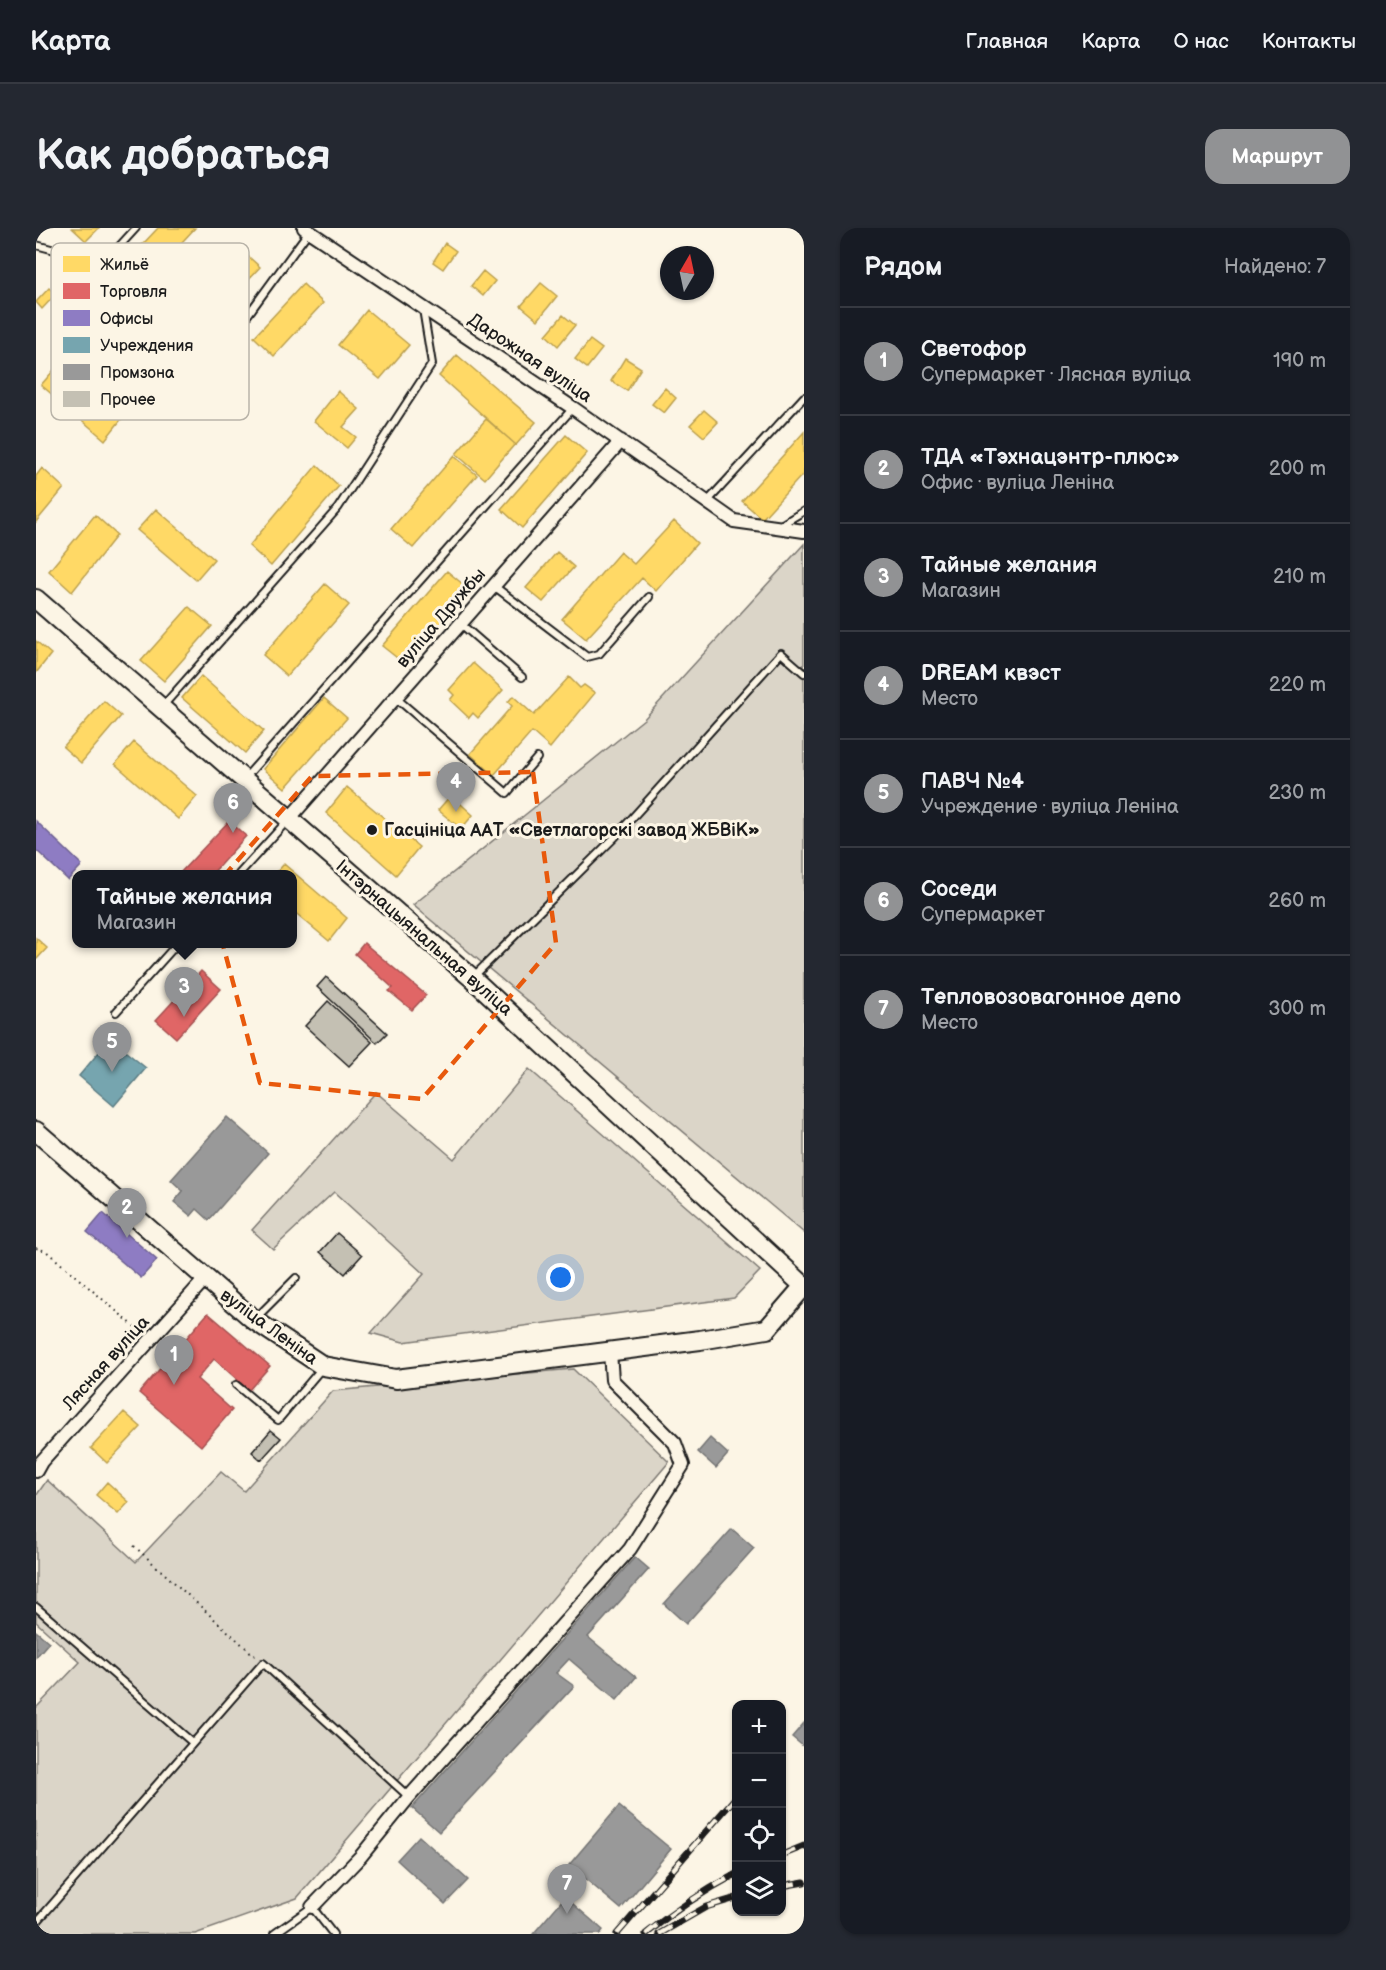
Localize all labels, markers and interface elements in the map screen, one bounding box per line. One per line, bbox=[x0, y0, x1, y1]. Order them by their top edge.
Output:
text: Карта bbox=[30, 25, 110, 58]
text: Главная bbox=[965, 29, 1048, 54]
text: Карта bbox=[1081, 29, 1140, 54]
text: О нас bbox=[1173, 29, 1229, 54]
text: Контакты bbox=[1262, 29, 1356, 54]
button: Маршрут bbox=[1205, 129, 1350, 184]
text: Как добраться bbox=[36, 131, 331, 182]
legend bbox=[51, 243, 249, 420]
north arrow bbox=[660, 246, 714, 300]
text: Рядом bbox=[864, 252, 942, 283]
text: Найдено: 7 bbox=[1224, 255, 1326, 279]
text: Жильё bbox=[100, 256, 149, 275]
text: Торговля bbox=[100, 283, 167, 302]
street label: Дарожная вуліца bbox=[464, 309, 596, 407]
text: Офисы bbox=[100, 310, 153, 329]
text: Светофор bbox=[921, 336, 1026, 363]
text: Учреждения bbox=[100, 337, 193, 356]
text: 1 bbox=[879, 349, 888, 373]
text: 190 m bbox=[1273, 349, 1326, 373]
text: Супермаркет · Лясная вуліца bbox=[921, 363, 1191, 387]
text: Промзона bbox=[100, 364, 175, 383]
text: Прочее bbox=[100, 391, 156, 410]
text: ТДА «Тэхнацэнтр-плюс» bbox=[921, 444, 1180, 471]
text: 2 bbox=[878, 457, 889, 481]
text: 200 m bbox=[1269, 457, 1326, 481]
text: Офис · вуліца Леніна bbox=[921, 471, 1114, 495]
text: Тайные желания bbox=[921, 552, 1097, 579]
street label: вуліца Дружбы bbox=[392, 564, 490, 672]
text: 3 bbox=[878, 565, 889, 589]
text: 210 m bbox=[1273, 565, 1326, 589]
text: Магазин bbox=[921, 579, 1001, 603]
text: DREAM квэст bbox=[921, 660, 1061, 687]
text: 4 bbox=[878, 673, 889, 697]
text: 220 m bbox=[1269, 673, 1326, 697]
text: Место bbox=[921, 687, 978, 711]
pin: 4 bbox=[436, 762, 476, 812]
text: ПАВЧ №4 bbox=[921, 768, 1024, 795]
text: 5 bbox=[878, 781, 889, 805]
text: 230 m bbox=[1269, 781, 1326, 805]
pin: 6 bbox=[214, 784, 252, 833]
text: Учреждение · вуліца Леніна bbox=[921, 795, 1179, 819]
place label: Гасцініца ААТ «Светлагорскі завод ЖБВіК» bbox=[384, 820, 760, 841]
marker: Гасцініца ААТ «Светлагорскі завод ЖБВіК» bbox=[365, 823, 379, 837]
street label: Інтэрнацыянальная вуліца bbox=[332, 856, 517, 1021]
popup bbox=[72, 870, 297, 948]
text: Соседи bbox=[921, 876, 997, 903]
text: Тайные желания bbox=[96, 884, 273, 911]
text: 6 bbox=[877, 889, 890, 913]
text: 260 m bbox=[1268, 889, 1326, 913]
text: Супермаркет bbox=[921, 903, 1045, 927]
text: Магазин bbox=[96, 911, 176, 935]
pin: 3 bbox=[164, 968, 204, 1017]
text: Тепловозовагонное депо bbox=[921, 984, 1181, 1011]
text: 7 bbox=[878, 997, 889, 1021]
text: 300 m bbox=[1268, 997, 1326, 1021]
text: Место bbox=[921, 1011, 978, 1035]
pin: 5 bbox=[92, 1022, 132, 1072]
pin: 2 bbox=[108, 1188, 146, 1238]
your location bbox=[546, 1263, 575, 1292]
street label: вуліца Леніна bbox=[216, 1285, 322, 1370]
street label: Лясная вуліца bbox=[58, 1311, 154, 1415]
pin: 1 bbox=[154, 1336, 194, 1385]
map controls bbox=[732, 1700, 786, 1916]
button: + bbox=[732, 1700, 786, 1754]
button: − bbox=[732, 1754, 786, 1808]
button: locate bbox=[732, 1808, 786, 1862]
button: layers bbox=[732, 1862, 786, 1916]
pin: 7 bbox=[548, 1864, 586, 1914]

